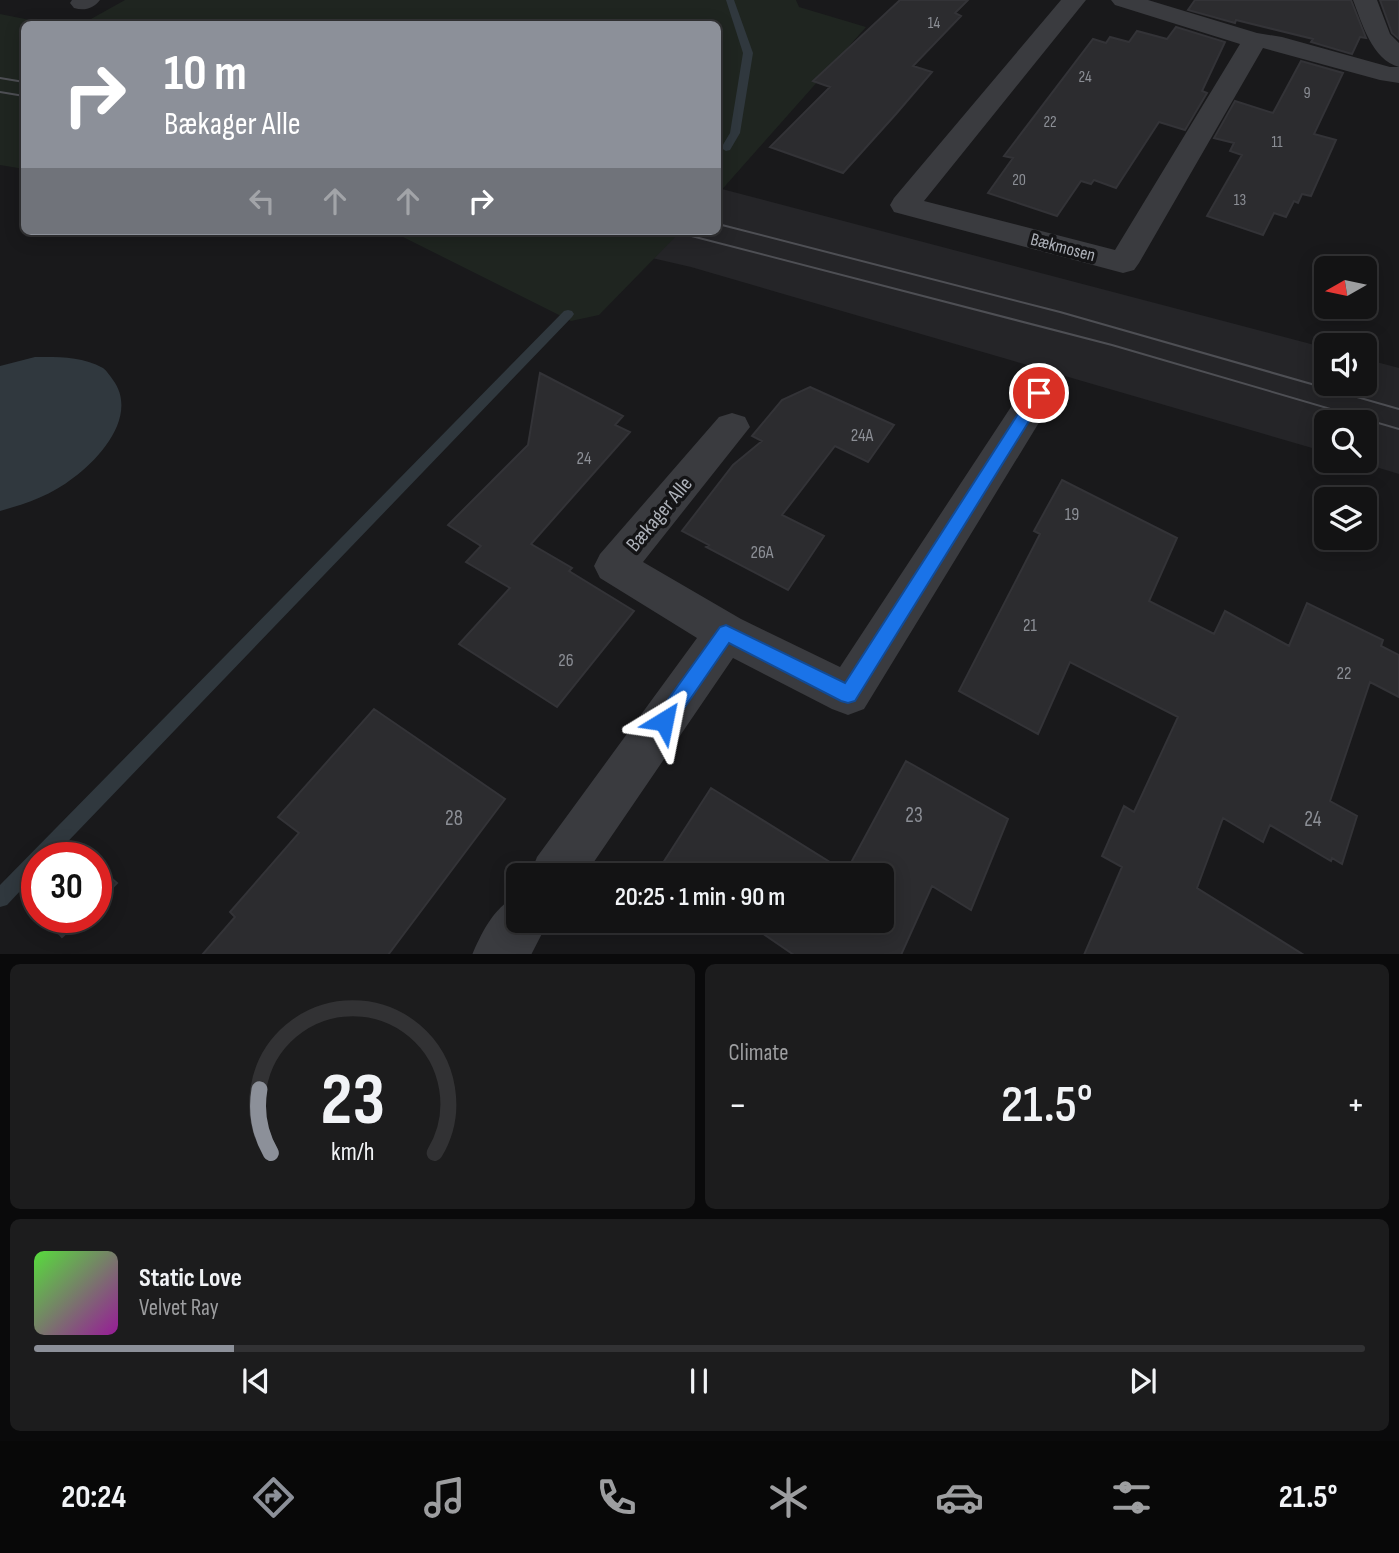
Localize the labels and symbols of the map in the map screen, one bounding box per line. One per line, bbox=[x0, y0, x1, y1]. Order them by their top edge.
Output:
house number: 14 bbox=[928, 14, 940, 33]
house number: 24 bbox=[1078, 68, 1092, 87]
house number: 9 bbox=[1303, 84, 1311, 103]
house number: 22 bbox=[1043, 113, 1057, 132]
house number: 11 bbox=[1271, 133, 1283, 152]
house number: 20 bbox=[1012, 171, 1026, 190]
house number: 13 bbox=[1234, 191, 1246, 210]
street label: Bækmosen bbox=[1028, 229, 1098, 266]
north arrow bbox=[1314, 256, 1377, 318]
pin bbox=[1009, 363, 1069, 423]
house number: 24A bbox=[851, 425, 874, 446]
house number: 24 bbox=[577, 448, 592, 469]
street label: Bækager Alle bbox=[621, 472, 698, 557]
house number: 19 bbox=[1065, 504, 1079, 525]
house number: 26A bbox=[750, 542, 774, 563]
house number: 21 bbox=[1023, 615, 1038, 636]
house number: 26 bbox=[558, 650, 574, 671]
house number: 22 bbox=[1337, 663, 1351, 684]
position arrow bbox=[627, 684, 701, 758]
house number: 23 bbox=[905, 803, 923, 828]
house number: 28 bbox=[445, 806, 463, 831]
house number: 24 bbox=[1304, 807, 1322, 832]
speed limit sign: 30 bbox=[21, 842, 112, 933]

